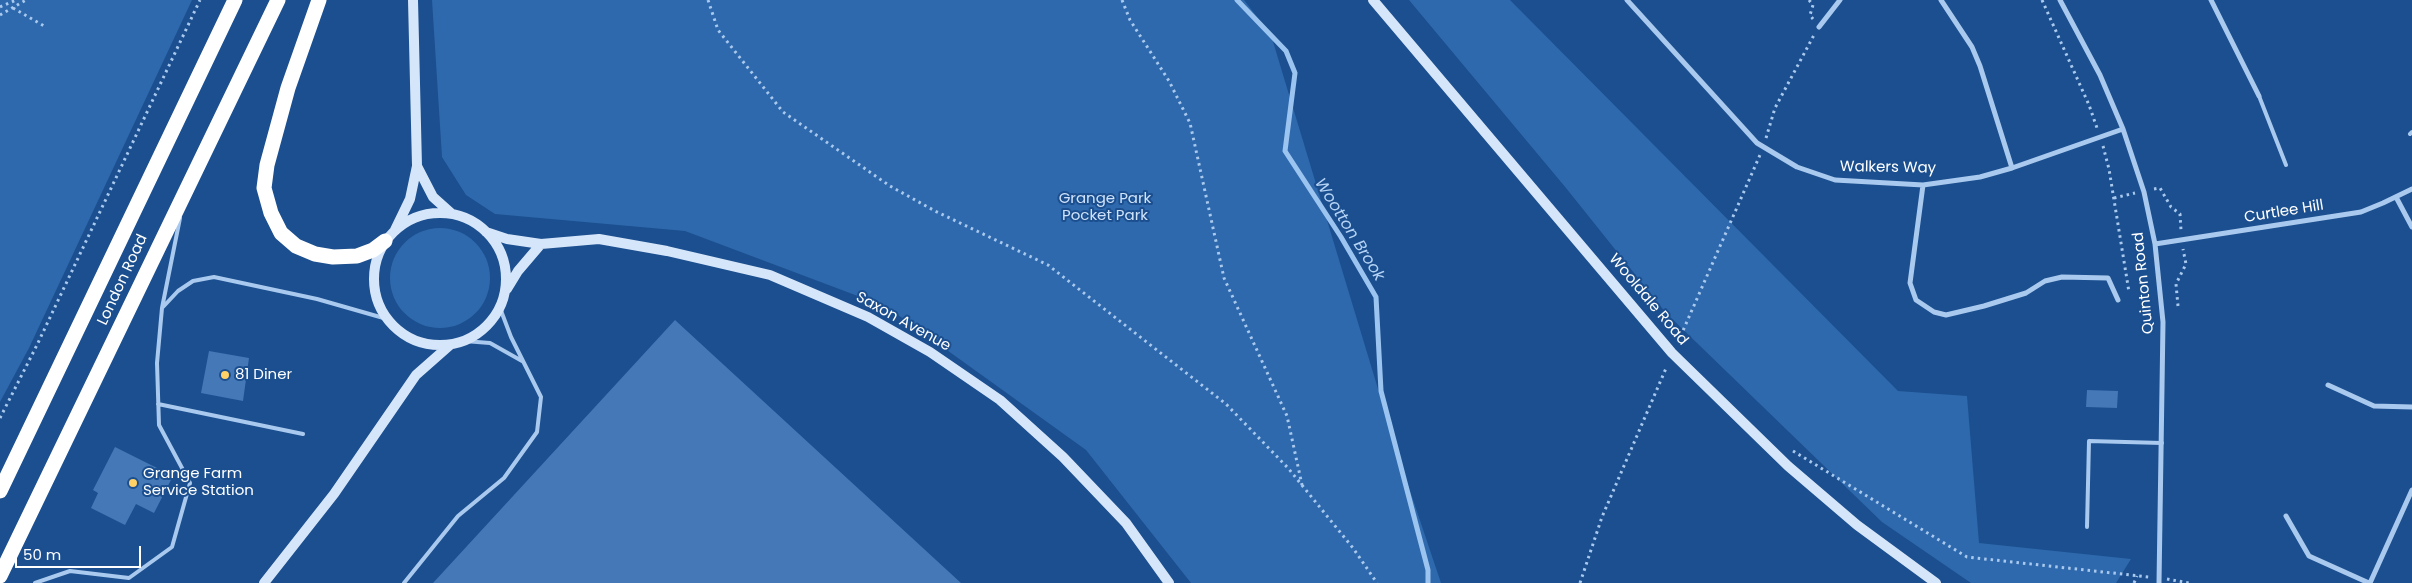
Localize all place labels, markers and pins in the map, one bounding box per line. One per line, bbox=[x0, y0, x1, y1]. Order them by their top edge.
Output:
place label: 81 Diner bbox=[235, 366, 292, 384]
marker: 81 Diner bbox=[219, 369, 231, 381]
place label: Grange Farm Service Station bbox=[143, 465, 254, 500]
marker: Grange Farm Service Station bbox=[127, 477, 139, 489]

